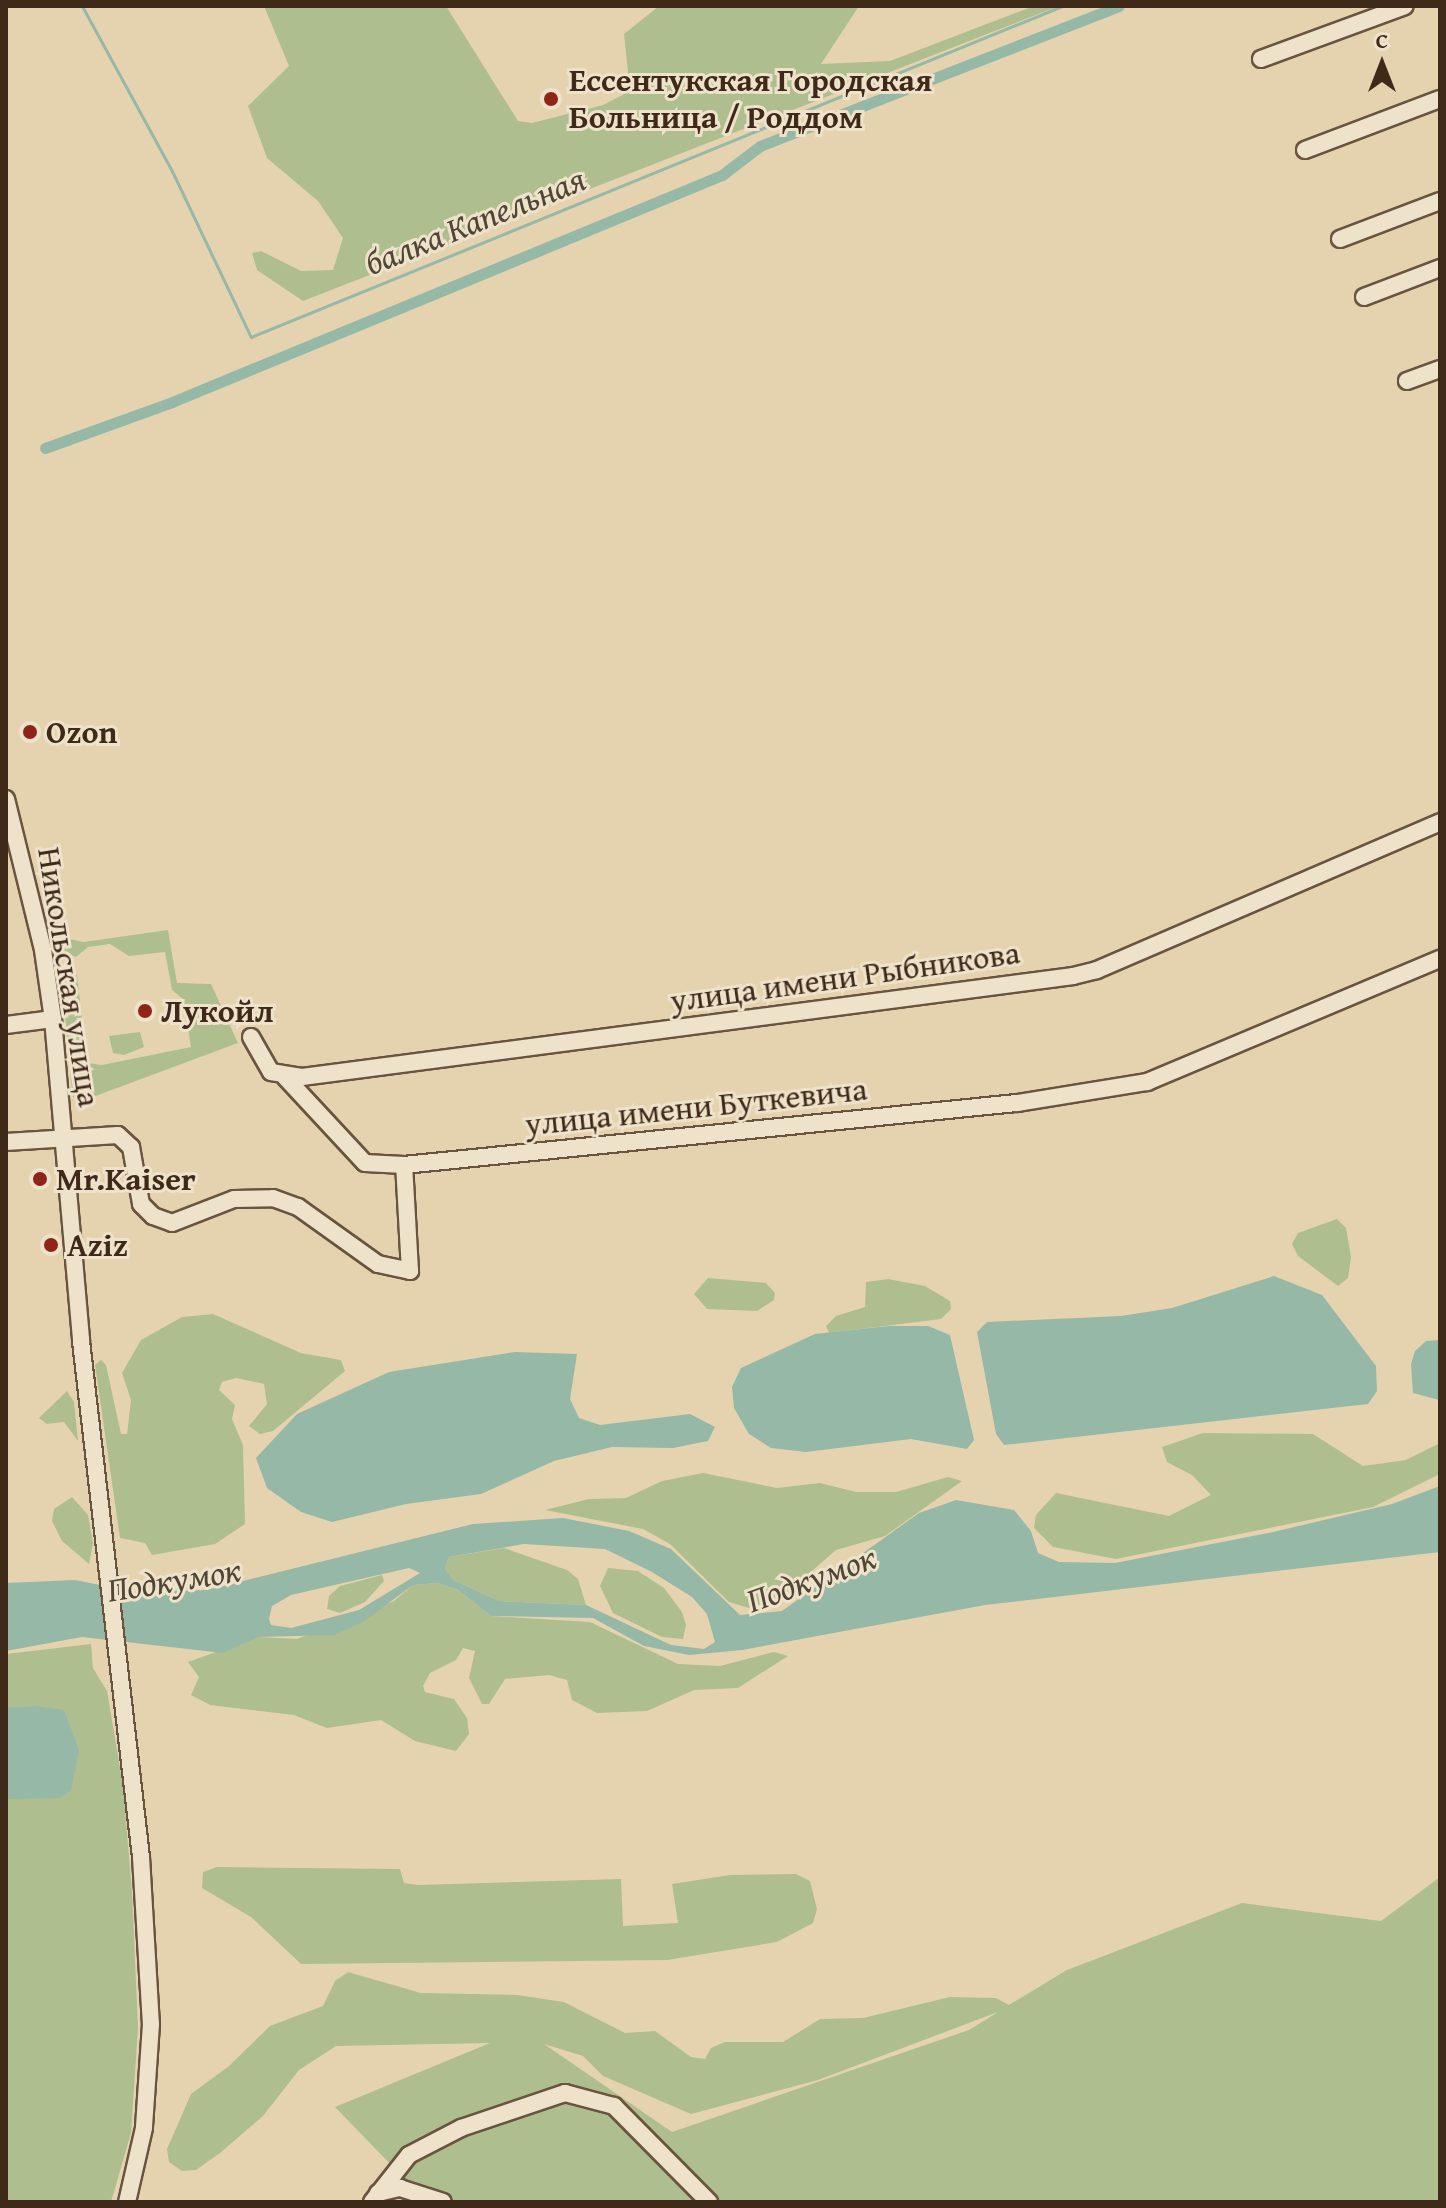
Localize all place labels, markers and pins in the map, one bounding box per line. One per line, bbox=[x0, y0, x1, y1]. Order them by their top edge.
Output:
place label: Ессентукская Городская Больница / Роддом bbox=[569, 62, 932, 137]
marker: Ессентукская Городская Больница / Роддом bbox=[540, 88, 562, 110]
place label: Ozon bbox=[46, 713, 117, 751]
marker: Ozon bbox=[21, 723, 39, 741]
place label: Лукойл bbox=[161, 992, 274, 1030]
marker: Лукойл bbox=[136, 1002, 154, 1020]
place label: Mr.Kaiser bbox=[56, 1160, 196, 1198]
marker: Mr.Kaiser bbox=[31, 1170, 49, 1188]
place label: Aziz bbox=[67, 1226, 128, 1264]
marker: Aziz bbox=[42, 1236, 60, 1254]

